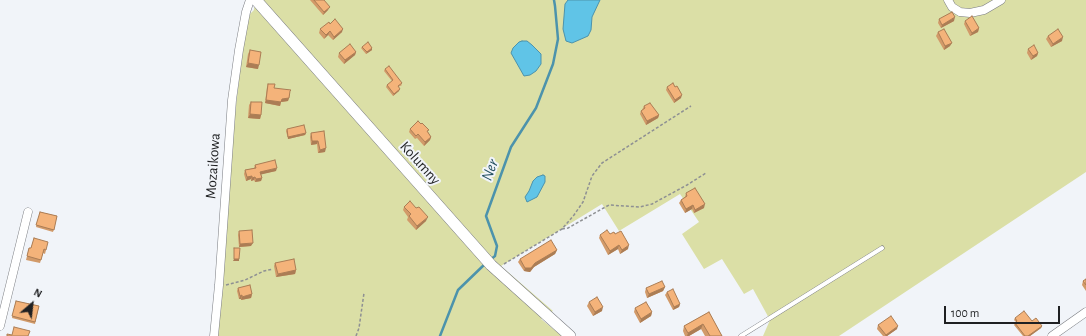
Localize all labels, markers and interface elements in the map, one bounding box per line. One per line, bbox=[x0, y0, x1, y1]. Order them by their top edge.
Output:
street label: Mozaikowa bbox=[202, 132, 224, 200]
street label: Kolumny bbox=[396, 138, 444, 188]
water label: Ner bbox=[477, 157, 503, 183]
north arrow bbox=[12, 284, 52, 324]
text: N bbox=[32, 286, 44, 300]
scale bar bbox=[946, 298, 1062, 324]
text: 100 m bbox=[951, 307, 979, 319]

